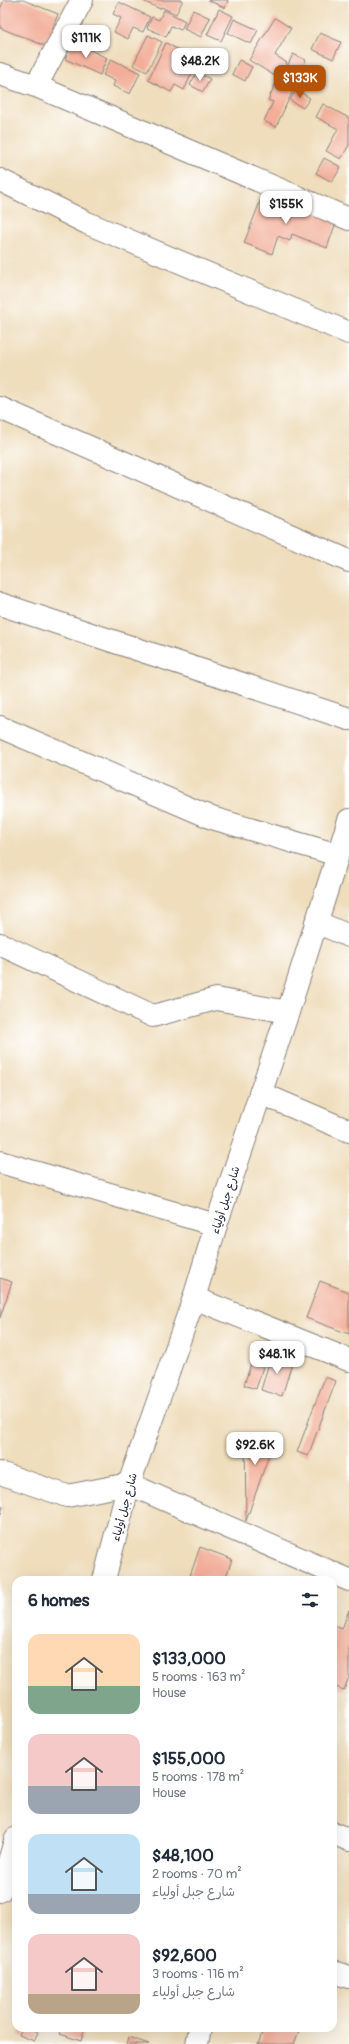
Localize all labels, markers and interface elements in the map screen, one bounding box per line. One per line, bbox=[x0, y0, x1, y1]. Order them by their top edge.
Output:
pin: $111K bbox=[58, 25, 114, 59]
text: $111K bbox=[71, 30, 101, 46]
pin: $48.2K bbox=[167, 48, 233, 82]
text: $48.2K bbox=[180, 53, 220, 69]
pin: $133K bbox=[272, 65, 328, 99]
text: $133K bbox=[283, 70, 317, 86]
pin: $155K bbox=[258, 191, 314, 225]
text: $155K bbox=[269, 196, 303, 212]
street label: شارع جبل أولياء bbox=[208, 1165, 244, 1236]
pin: $48.1K bbox=[244, 1341, 310, 1375]
text: $48.1K bbox=[259, 1346, 295, 1362]
pin: $92.6K bbox=[222, 1432, 288, 1466]
text: $92.6K bbox=[235, 1437, 275, 1453]
street label: شارع جبل أولياء bbox=[109, 1471, 142, 1543]
icon: filters bbox=[299, 1589, 321, 1611]
text: 6 homes bbox=[28, 1590, 89, 1611]
text: $133,000 bbox=[152, 1648, 226, 1669]
icon: home bbox=[60, 1650, 108, 1698]
text: 5 rooms · 163 m² bbox=[152, 1669, 246, 1685]
text: House bbox=[152, 1685, 186, 1701]
text: $155,000 bbox=[152, 1748, 225, 1769]
icon: home bbox=[60, 1750, 108, 1798]
text: 5 rooms · 178 m² bbox=[152, 1769, 244, 1785]
text: House bbox=[152, 1785, 186, 1801]
text: $48,100 bbox=[152, 1845, 214, 1866]
icon: home bbox=[60, 1850, 108, 1898]
text: 2 rooms · 70 m² bbox=[152, 1866, 242, 1882]
text: شارع جبل أولياء bbox=[152, 1884, 235, 1900]
text: $92,600 bbox=[152, 1945, 217, 1966]
icon: home bbox=[60, 1950, 108, 1998]
text: 3 rooms · 116 m² bbox=[152, 1966, 244, 1982]
text: شارع جبل أولياء bbox=[152, 1984, 235, 2000]

